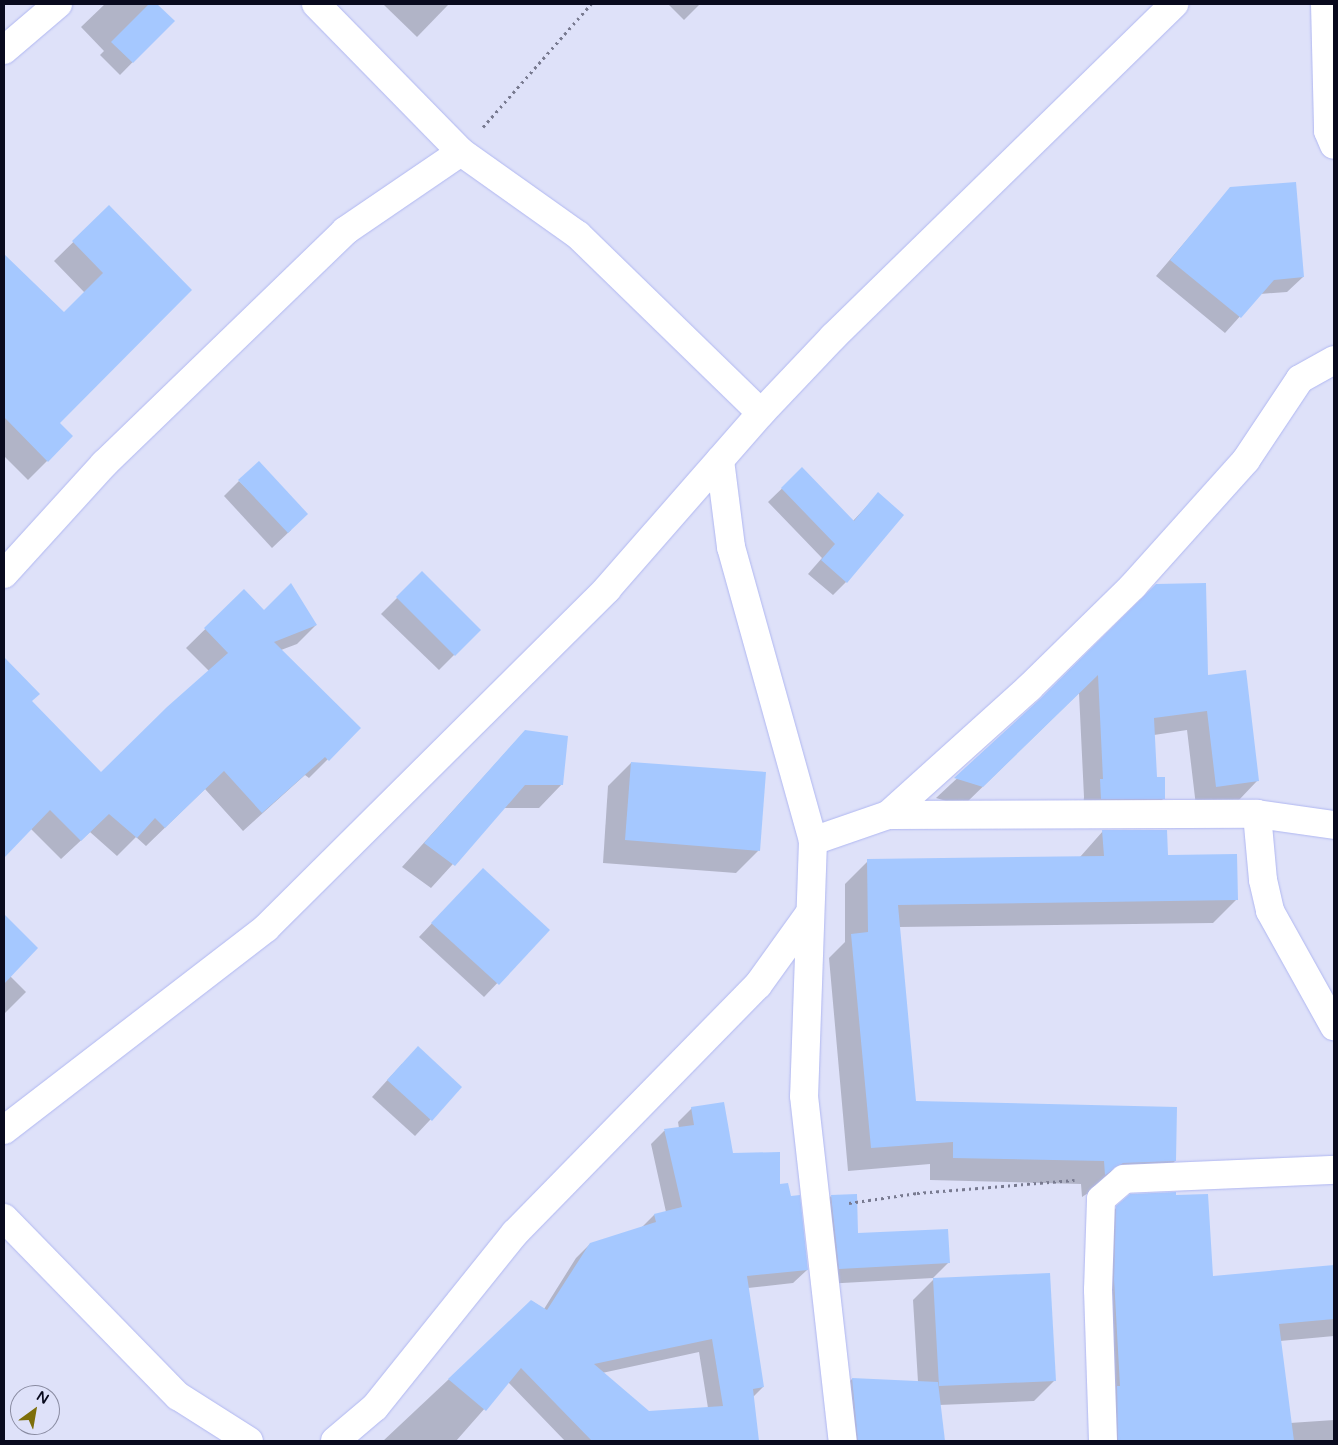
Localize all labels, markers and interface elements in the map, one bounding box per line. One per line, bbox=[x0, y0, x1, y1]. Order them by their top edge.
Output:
north arrow bbox=[10, 1385, 60, 1435]
text: N bbox=[33, 1388, 52, 1408]

